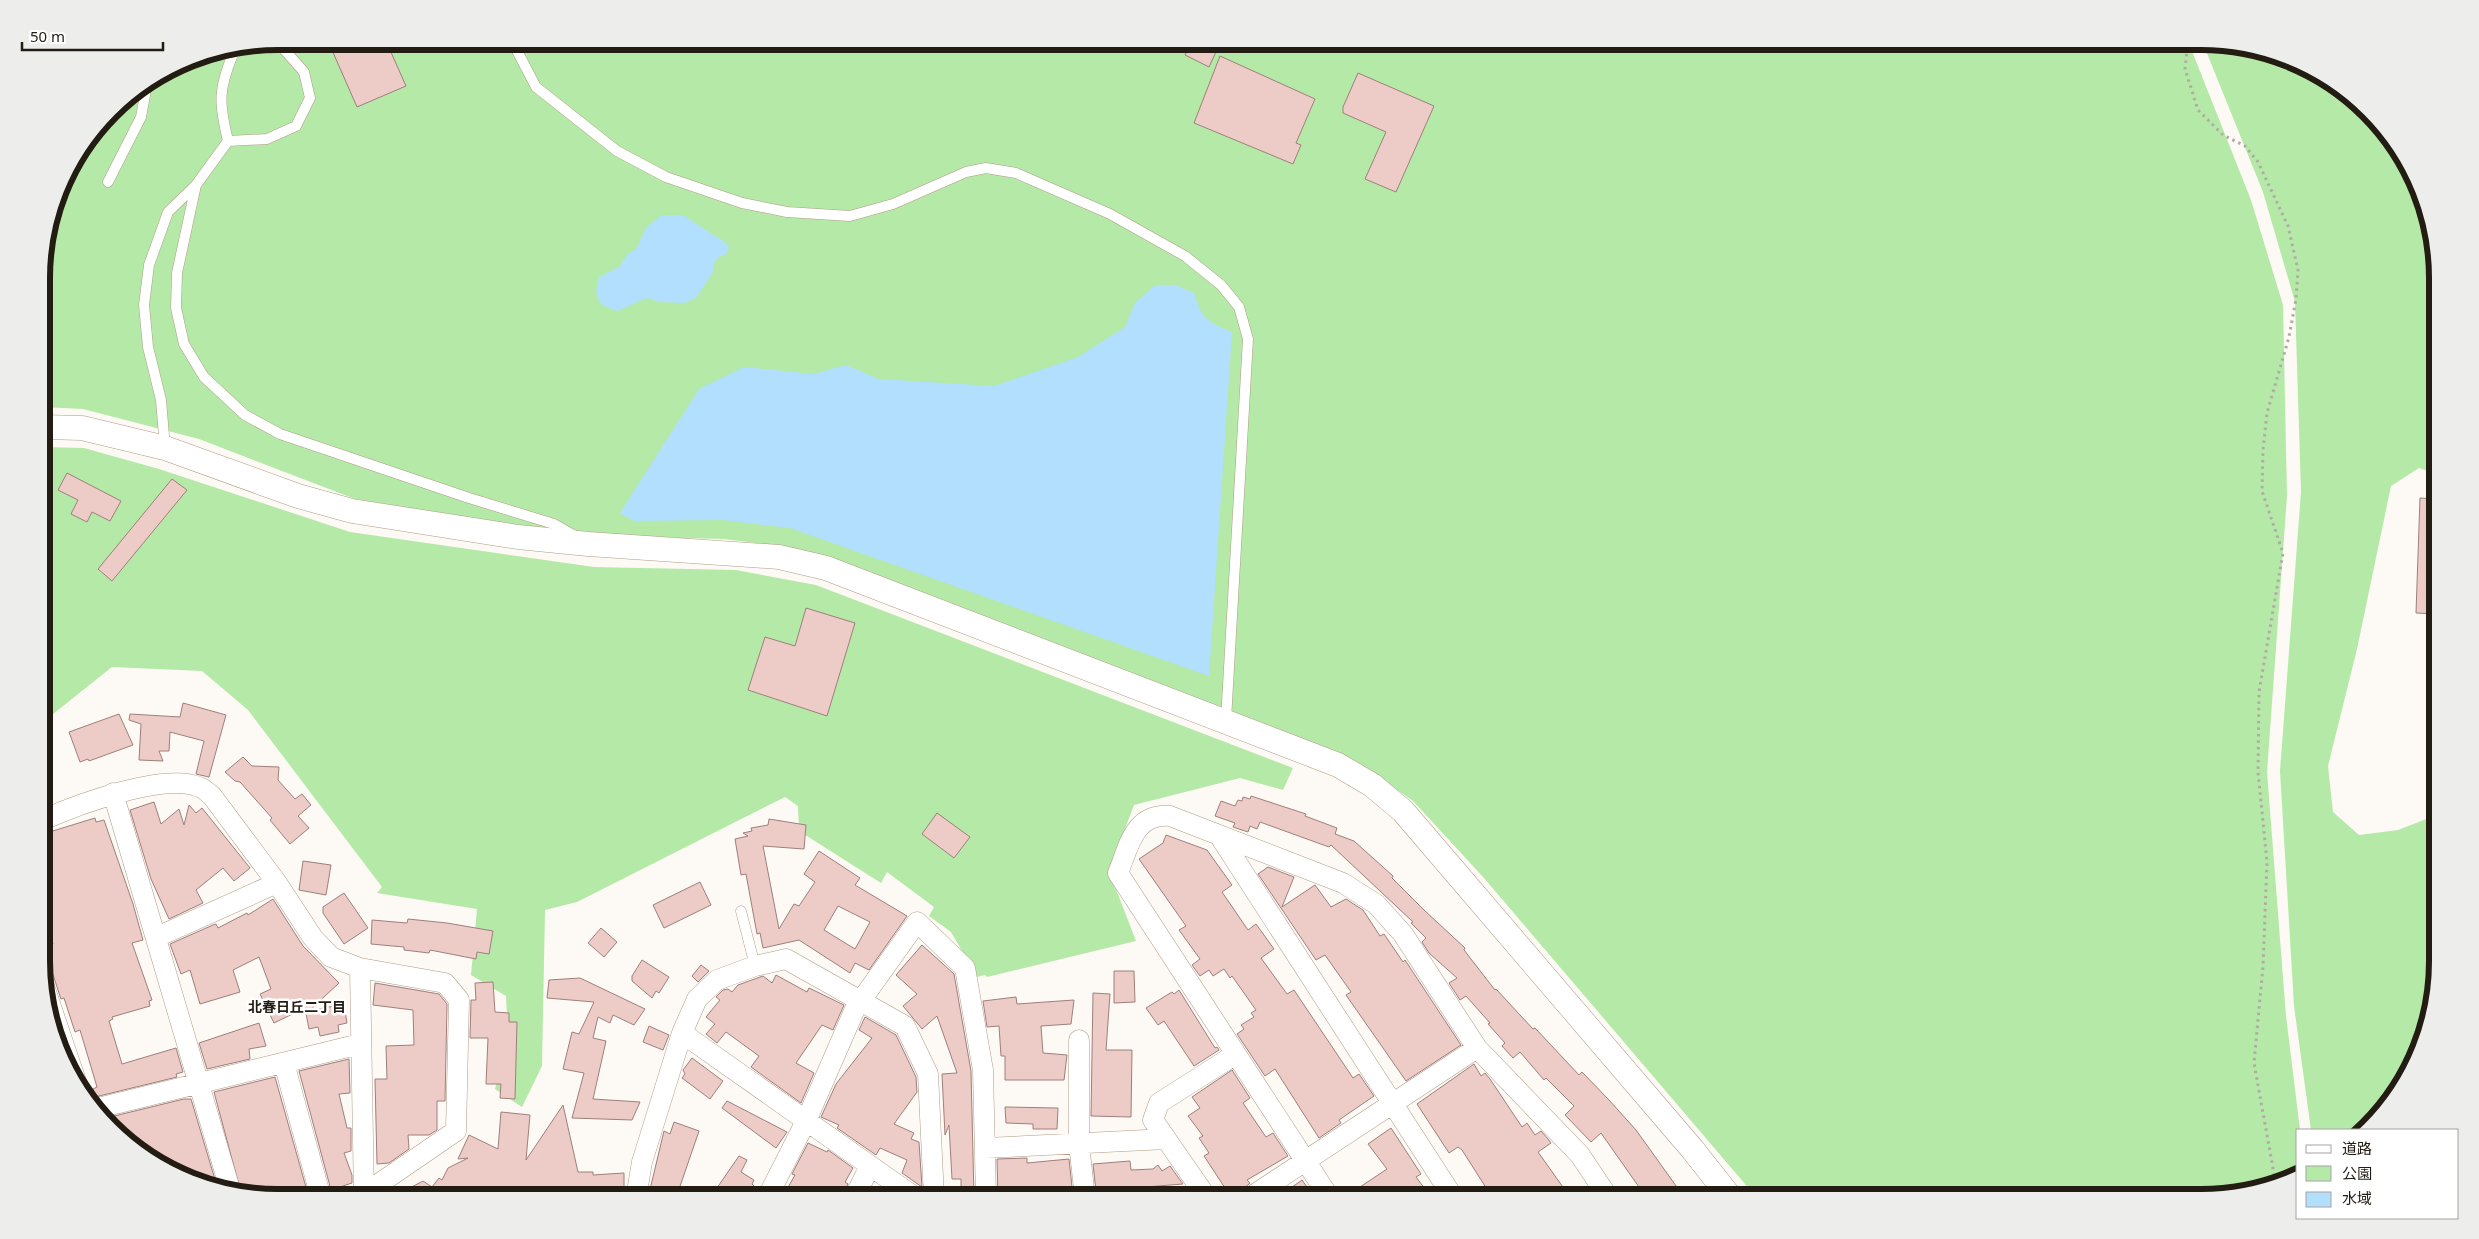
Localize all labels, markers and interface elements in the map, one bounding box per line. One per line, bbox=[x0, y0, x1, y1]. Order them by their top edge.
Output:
scale bar bbox=[22, 20, 164, 52]
text: 50 m bbox=[30, 26, 65, 46]
district label: 北春日丘二丁目 bbox=[248, 997, 346, 1016]
legend bbox=[2296, 1129, 2459, 1219]
text: 道路 bbox=[2342, 1138, 2372, 1158]
text: 公園 bbox=[2342, 1163, 2372, 1183]
text: 水域 bbox=[2342, 1188, 2372, 1208]

